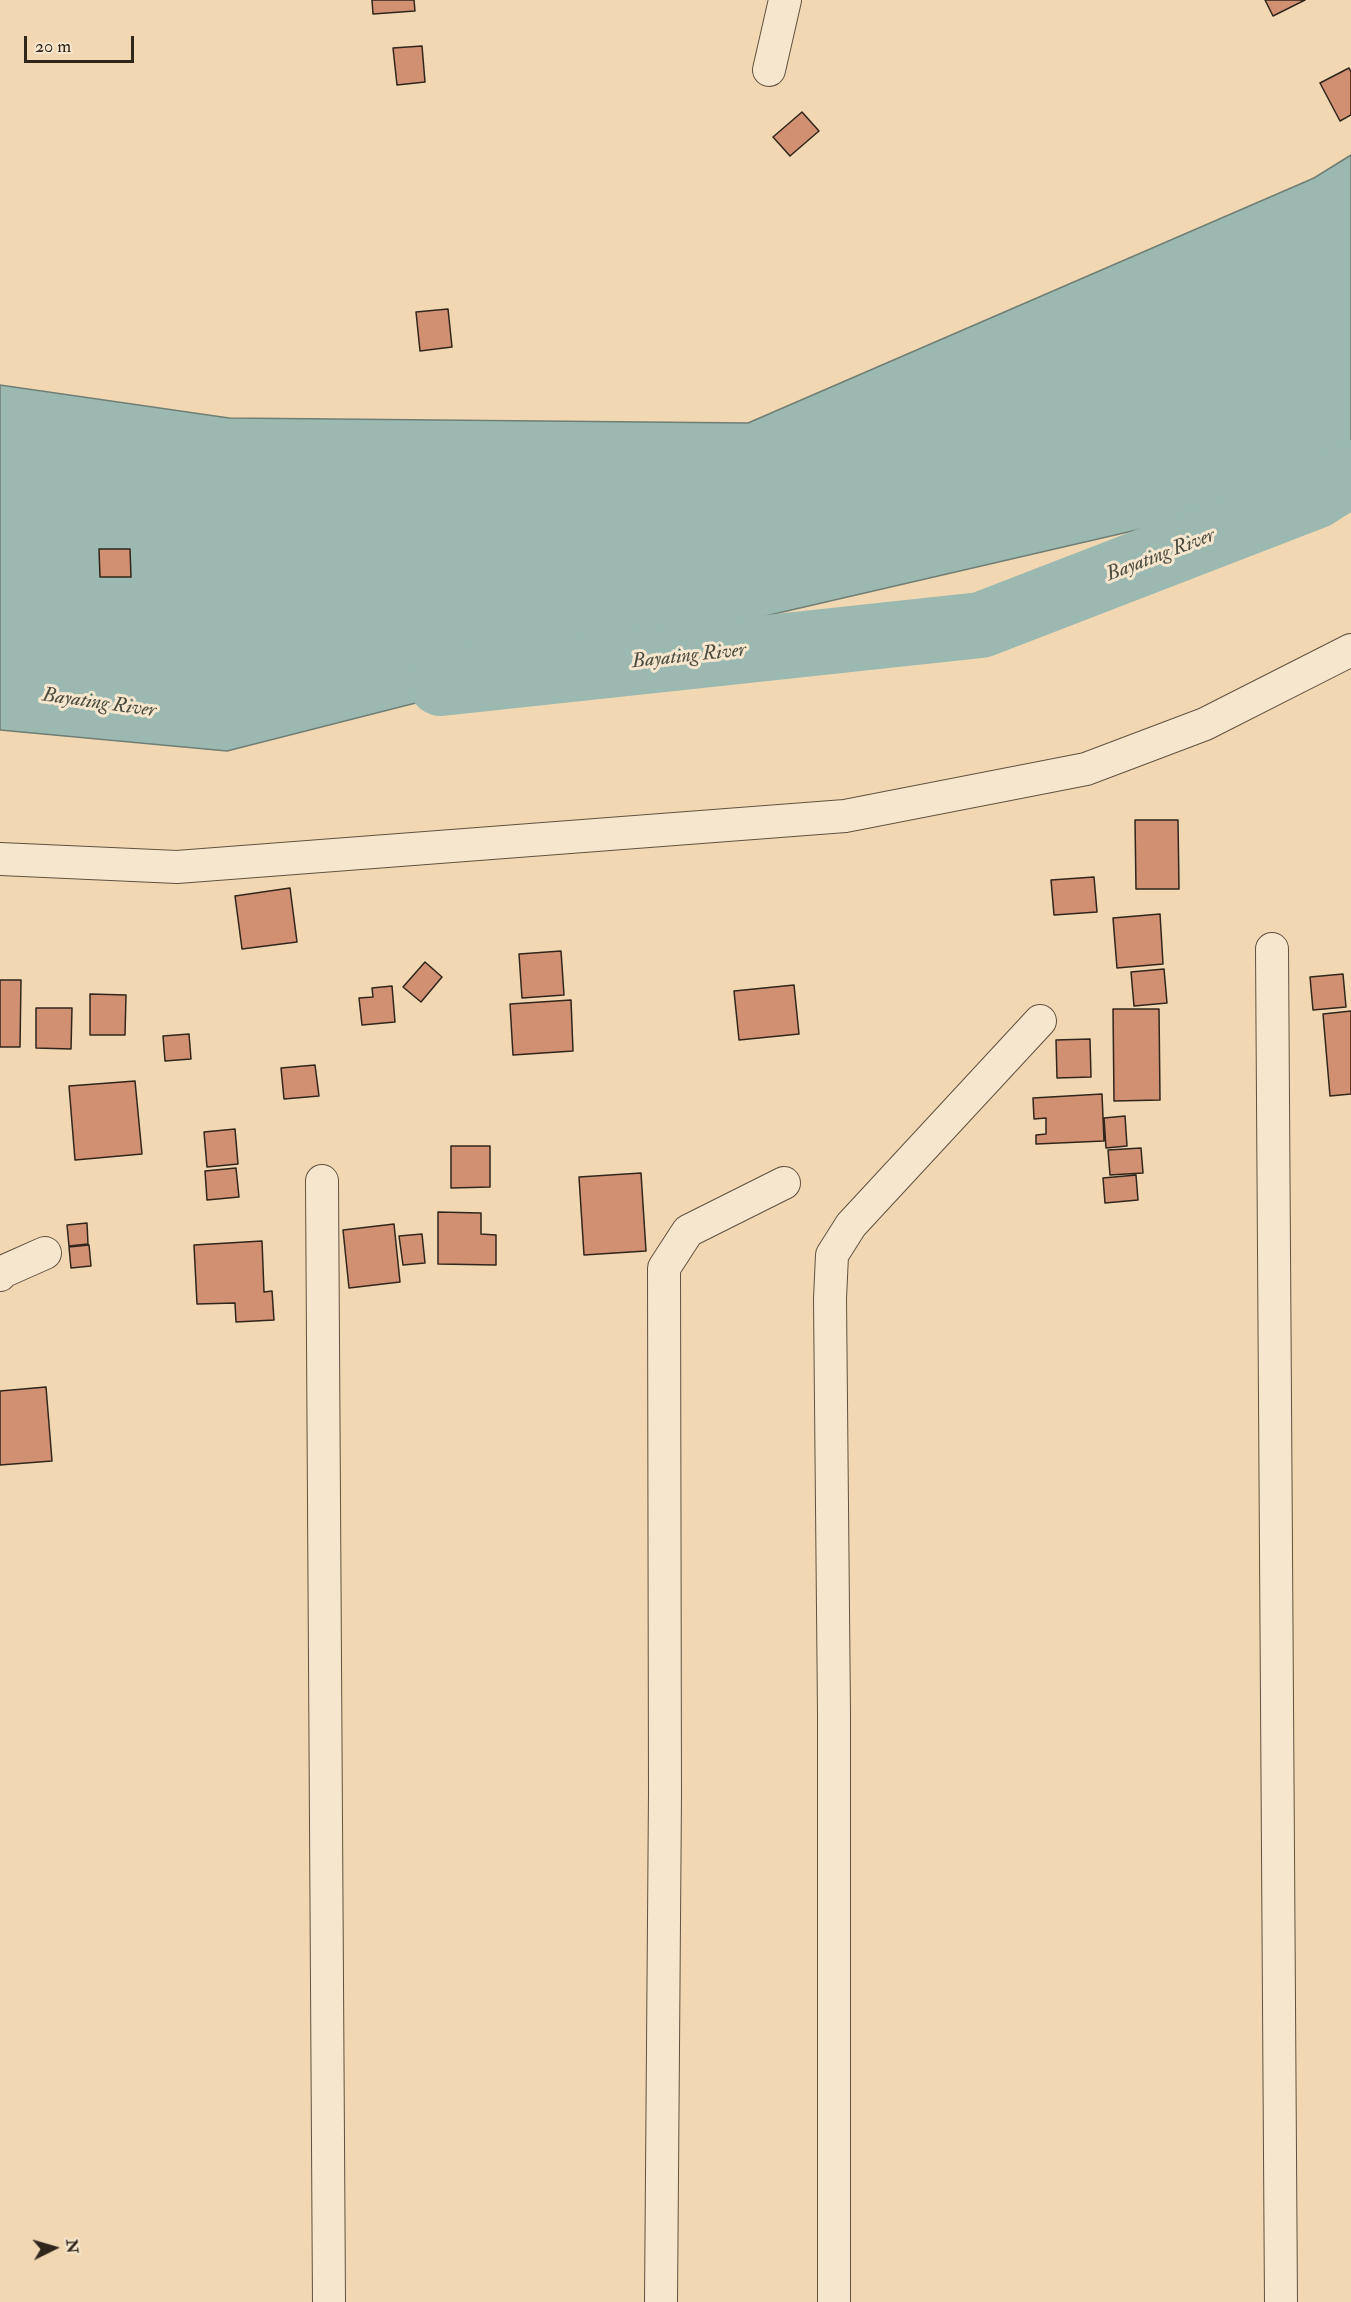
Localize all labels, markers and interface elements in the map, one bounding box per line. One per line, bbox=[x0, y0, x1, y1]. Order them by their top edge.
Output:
scale bar bbox=[27, 24, 136, 62]
text: 20 m bbox=[35, 35, 71, 58]
water label: Bayating River bbox=[1103, 524, 1219, 588]
water label: Bayating River bbox=[631, 639, 747, 675]
water label: Bayating River bbox=[41, 684, 157, 724]
north arrow bbox=[24, 2218, 84, 2278]
text: N bbox=[61, 2238, 83, 2254]

